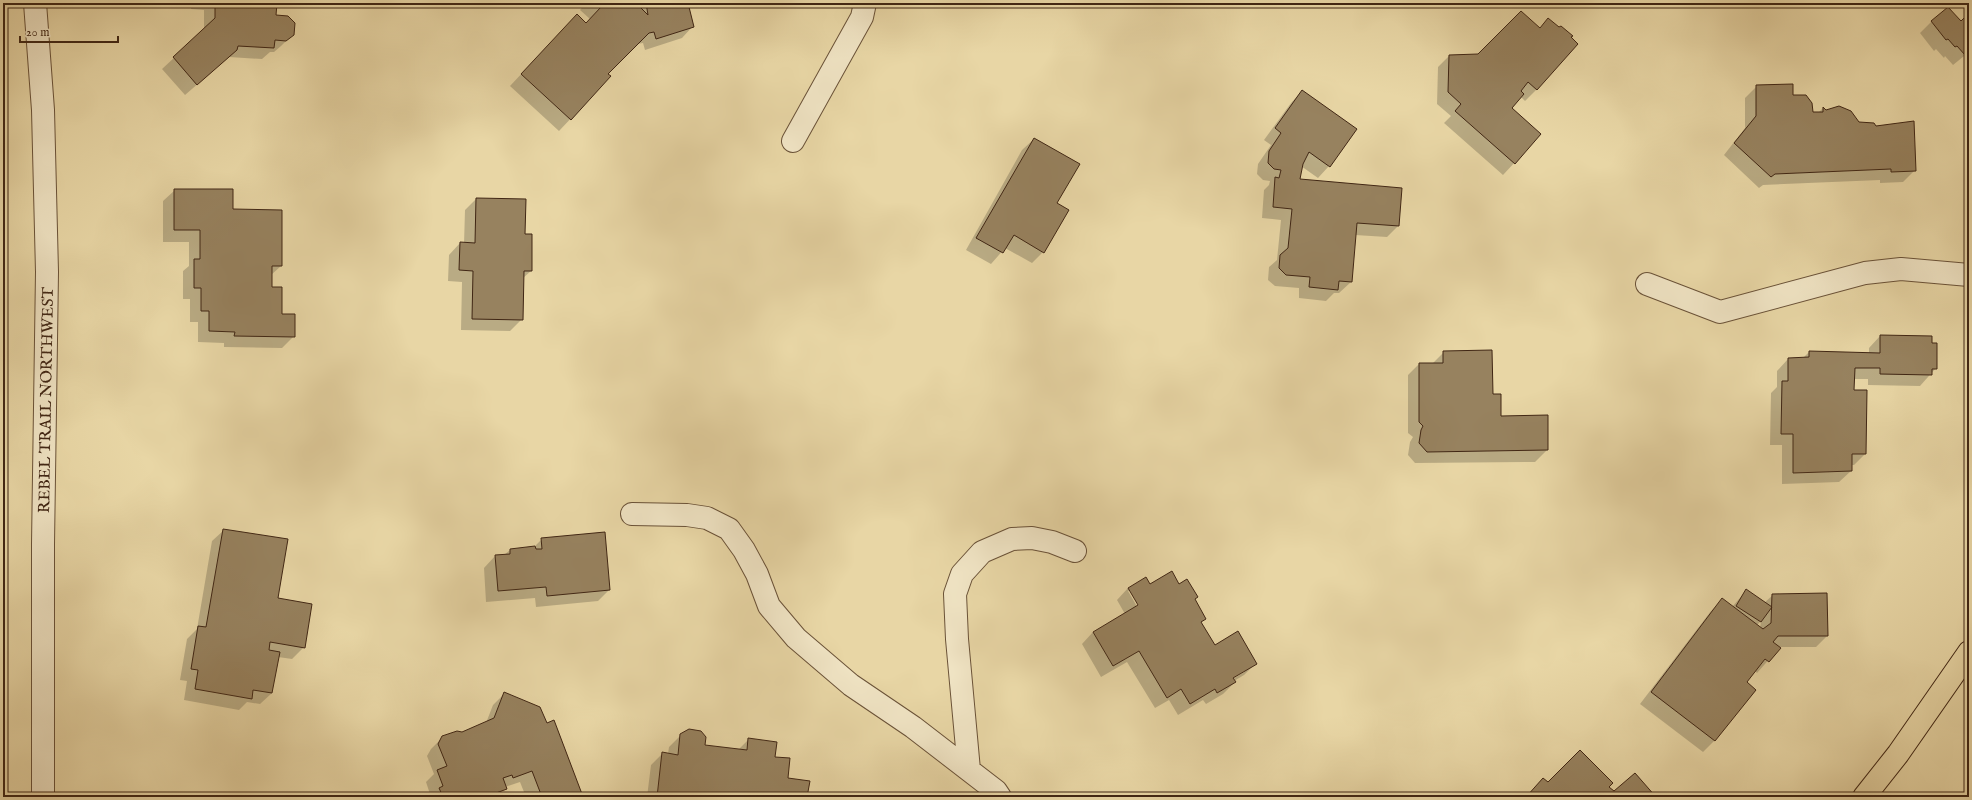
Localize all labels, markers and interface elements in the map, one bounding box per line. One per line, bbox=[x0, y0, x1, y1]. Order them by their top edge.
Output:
scale bar bbox=[20, 18, 118, 44]
text: 20 m bbox=[26, 25, 49, 40]
street label: REBEL TRAIL NORTHWEST bbox=[35, 286, 59, 513]

